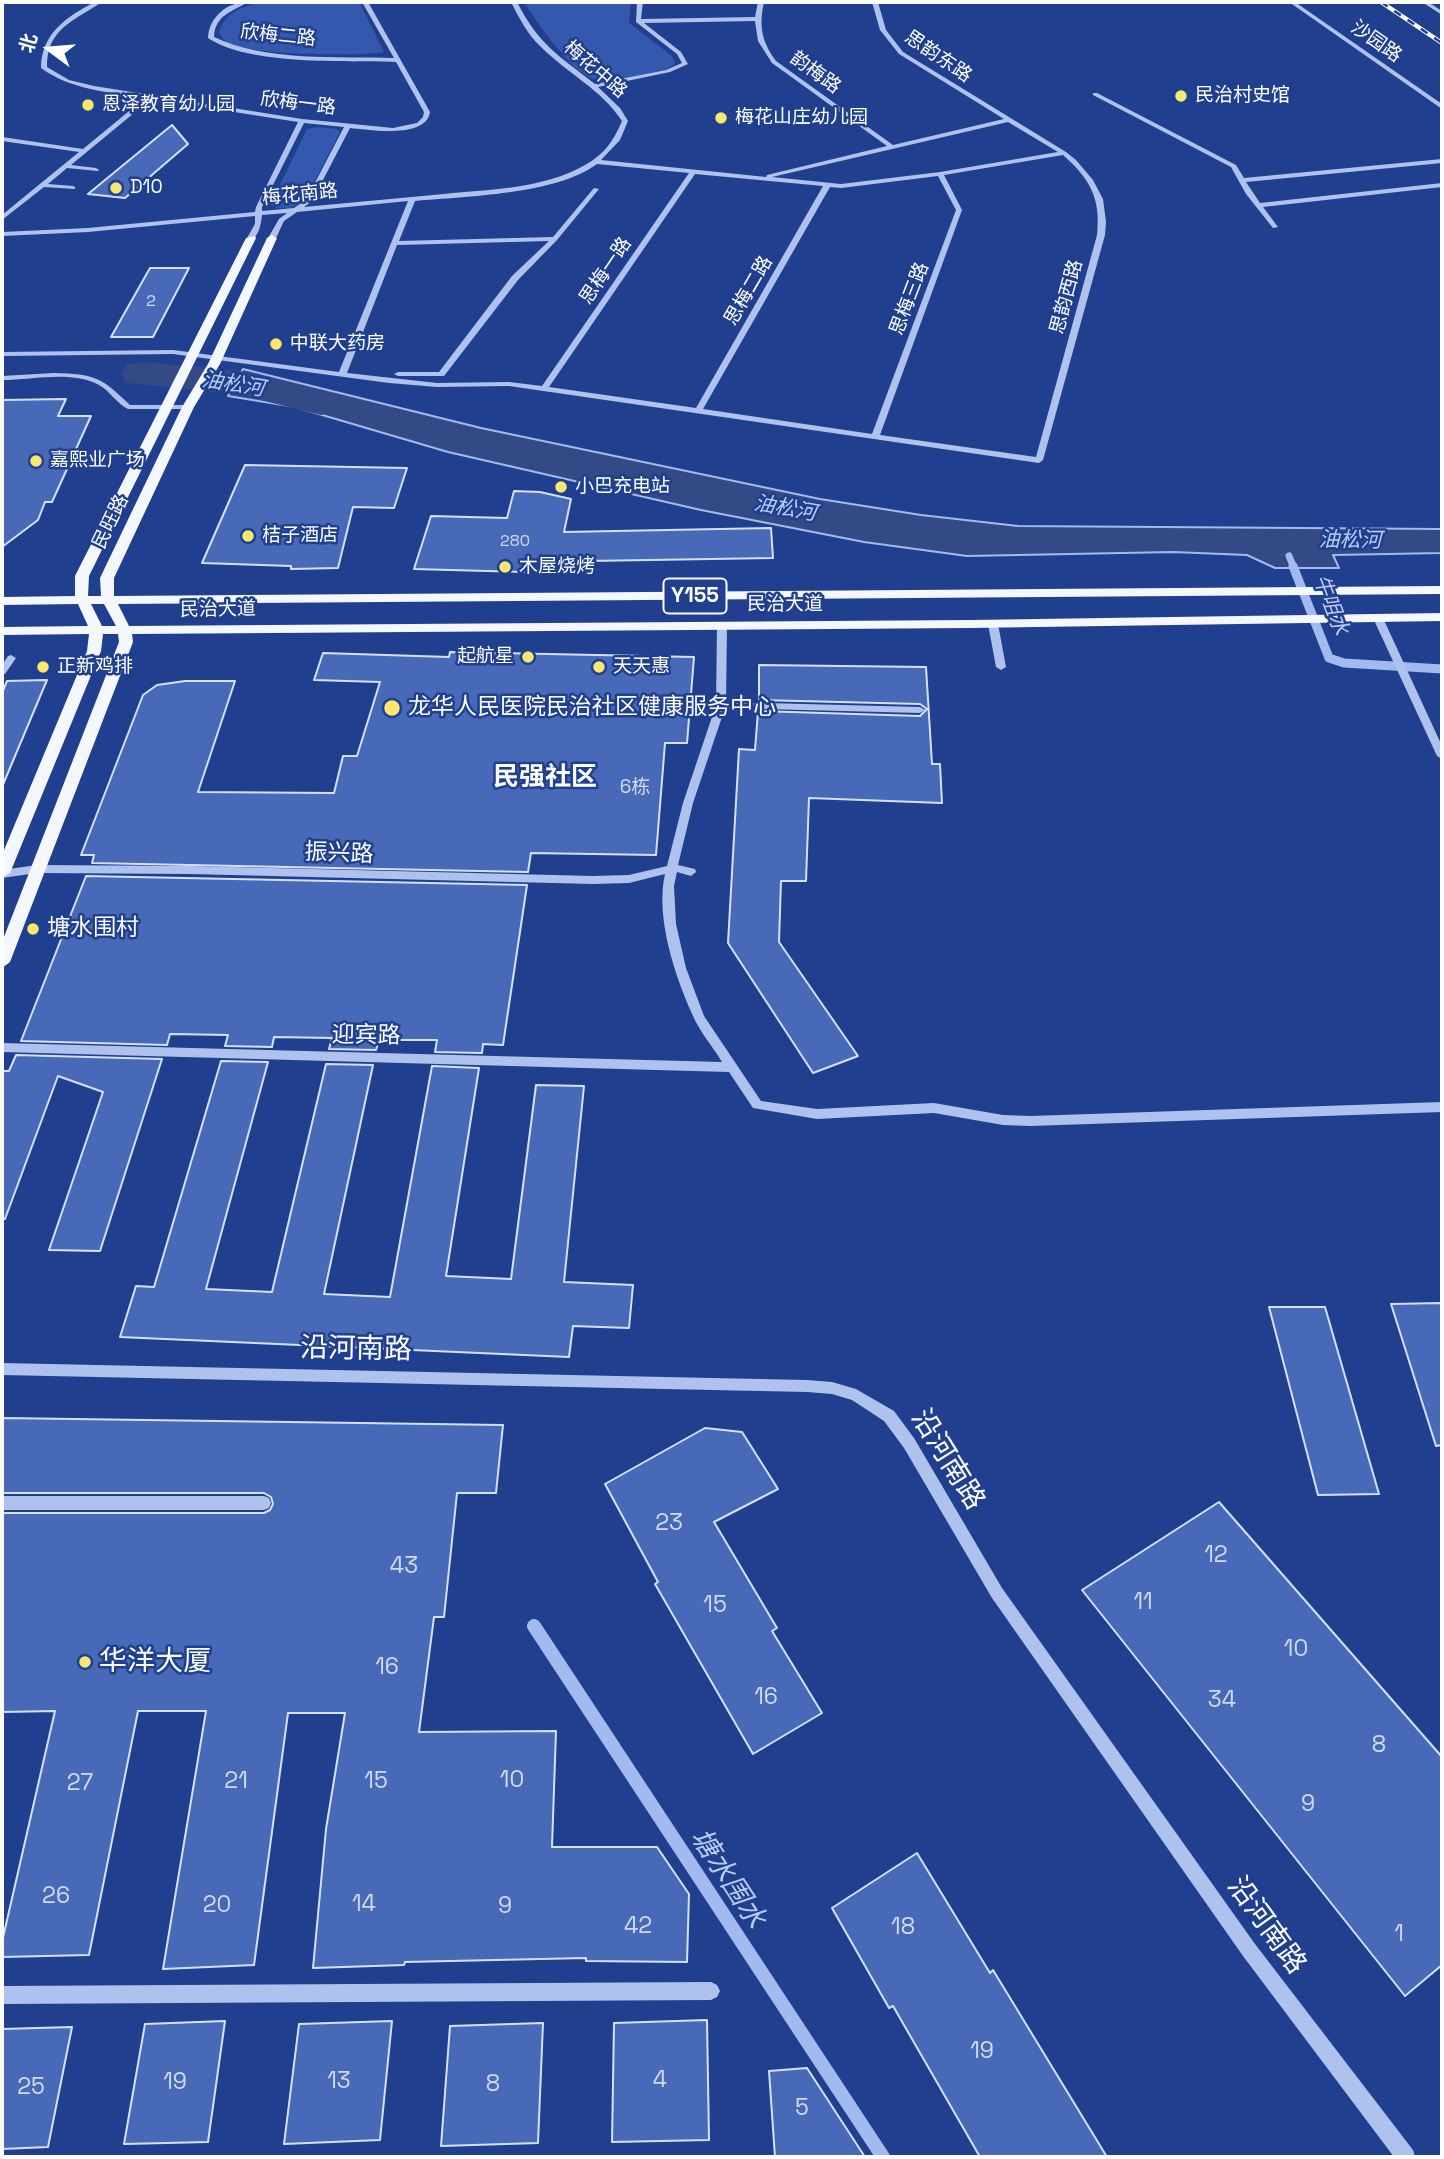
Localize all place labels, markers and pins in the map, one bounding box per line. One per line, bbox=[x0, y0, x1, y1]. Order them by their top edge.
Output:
place label: 民治村史馆 bbox=[1195, 85, 1290, 107]
marker: 民治村史馆 bbox=[1173, 88, 1189, 104]
place label: 恩泽教育幼儿园 bbox=[102, 94, 235, 116]
marker: 恩泽教育幼儿园 bbox=[80, 97, 96, 113]
place label: 梅花山庄幼儿园 bbox=[735, 107, 868, 129]
marker: 梅花山庄幼儿园 bbox=[713, 110, 729, 126]
place label: D10 bbox=[130, 177, 163, 199]
marker: D10 bbox=[108, 180, 124, 196]
place label: 中联大药房 bbox=[290, 333, 385, 355]
marker: 中联大药房 bbox=[268, 336, 284, 352]
place label: 嘉熙业广场 bbox=[50, 450, 145, 472]
marker: 嘉熙业广场 bbox=[28, 453, 44, 469]
place label: 小巴充电站 bbox=[575, 476, 670, 498]
marker: 小巴充电站 bbox=[553, 479, 569, 495]
place label: 桔子酒店 bbox=[262, 525, 338, 547]
marker: 桔子酒店 bbox=[240, 528, 256, 544]
place label: 木屋烧烤 bbox=[519, 556, 595, 578]
marker: 木屋烧烤 bbox=[497, 559, 513, 575]
place label: 起航星 bbox=[457, 646, 514, 668]
marker: 起航星 bbox=[520, 649, 536, 665]
place label: 正新鸡排 bbox=[57, 656, 133, 678]
place label: 天天惠 bbox=[613, 656, 670, 678]
marker: 正新鸡排 bbox=[35, 659, 51, 675]
marker: 天天惠 bbox=[591, 659, 607, 675]
place label: 龙华人民医院民治社区健康服务中心 bbox=[408, 694, 776, 722]
marker: 龙华人民医院民治社区健康服务中心 bbox=[382, 698, 402, 718]
place label: 塘水围村 bbox=[47, 915, 139, 943]
marker: 塘水围村 bbox=[25, 921, 41, 937]
place label: 华洋大厦 bbox=[99, 1645, 211, 1679]
marker: 华洋大厦 bbox=[77, 1654, 93, 1670]

